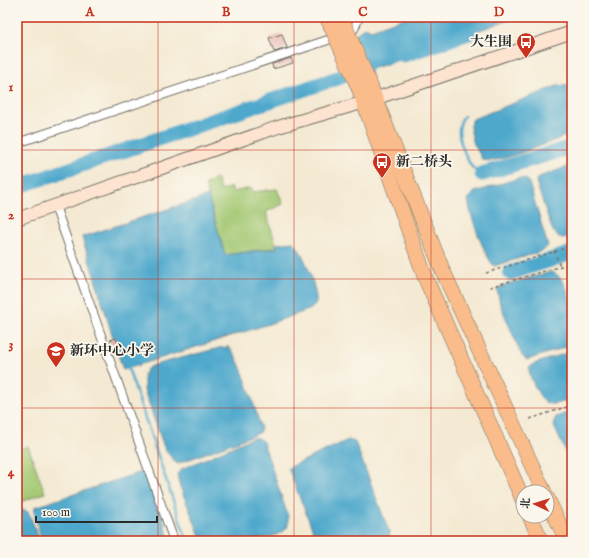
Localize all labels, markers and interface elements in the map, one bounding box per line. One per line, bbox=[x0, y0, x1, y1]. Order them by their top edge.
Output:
text: A bbox=[85, 4, 96, 21]
text: B bbox=[222, 4, 231, 21]
text: C bbox=[358, 4, 368, 21]
text: D bbox=[494, 4, 505, 21]
bus stop icon: 大生围 bbox=[515, 31, 537, 59]
place label: 大生围 bbox=[470, 33, 512, 51]
text: 1 bbox=[9, 79, 14, 96]
bus stop icon: 新二桥头 bbox=[371, 151, 393, 179]
place label: 新二桥头 bbox=[396, 153, 452, 171]
text: 2 bbox=[8, 207, 14, 224]
text: 3 bbox=[9, 336, 14, 353]
school or university icon: 新环中心小学 bbox=[45, 340, 67, 368]
place label: 新环中心小学 bbox=[70, 342, 154, 360]
text: 4 bbox=[8, 464, 15, 481]
north arrow bbox=[515, 484, 555, 524]
text: 北 bbox=[519, 497, 533, 509]
scale bar bbox=[36, 498, 157, 524]
text: 100 m bbox=[42, 505, 70, 520]

